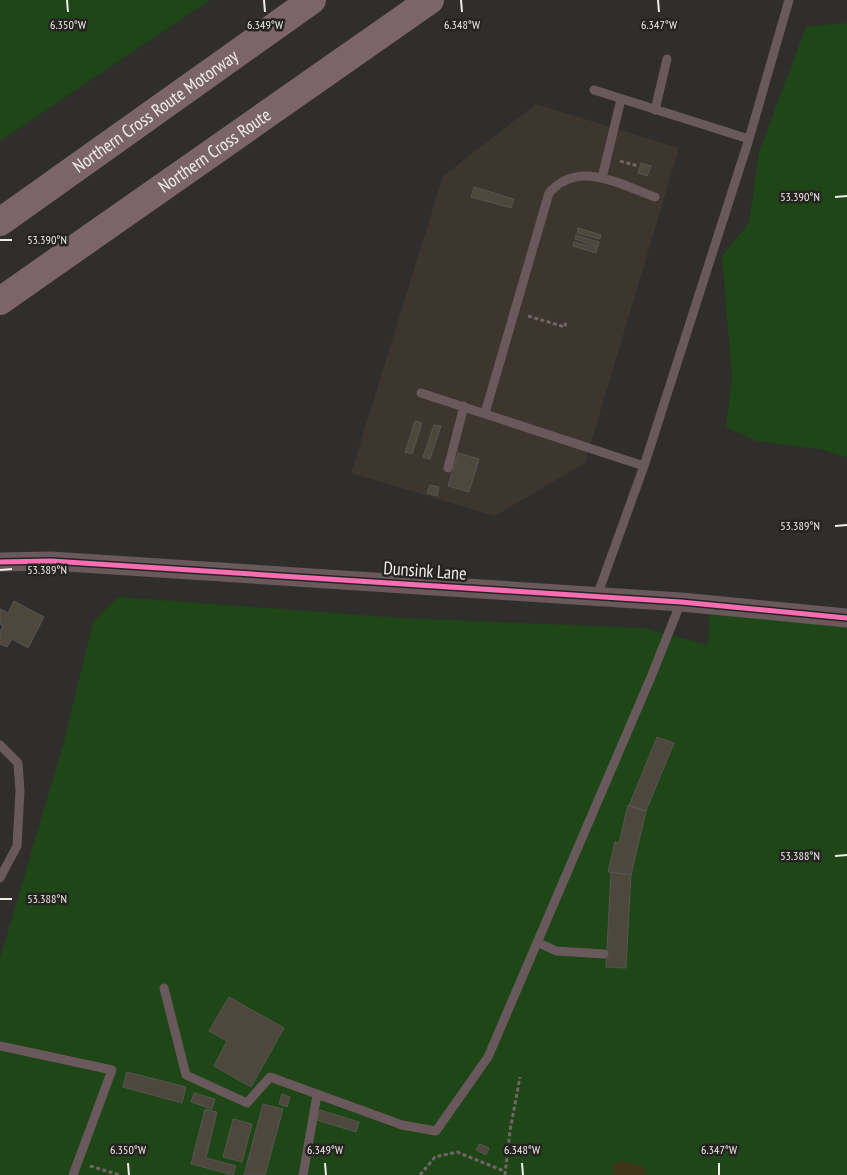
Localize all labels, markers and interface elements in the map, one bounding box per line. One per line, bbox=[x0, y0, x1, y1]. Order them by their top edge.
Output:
text: 6.350°W bbox=[50, 17, 86, 32]
text: 6.349°W bbox=[247, 17, 283, 32]
text: 6.348°W bbox=[444, 17, 480, 32]
text: 6.347°W bbox=[641, 17, 677, 32]
street label: Northern Cross Route Motorway bbox=[70, 44, 242, 178]
street label: Northern Cross Route bbox=[155, 103, 275, 197]
text: 53.390°N bbox=[780, 189, 820, 204]
text: 53.390°N bbox=[27, 232, 67, 247]
text: 53.389°N bbox=[780, 518, 820, 533]
street label: Dunsink Lane bbox=[383, 556, 467, 585]
text: 53.389°N bbox=[27, 562, 67, 577]
text: 53.388°N bbox=[780, 848, 820, 863]
text: 53.388°N bbox=[27, 891, 67, 906]
text: 6.350°W bbox=[110, 1142, 146, 1157]
text: 6.349°W bbox=[307, 1142, 343, 1157]
text: 6.348°W bbox=[504, 1142, 540, 1157]
text: 6.347°W bbox=[701, 1142, 737, 1157]

